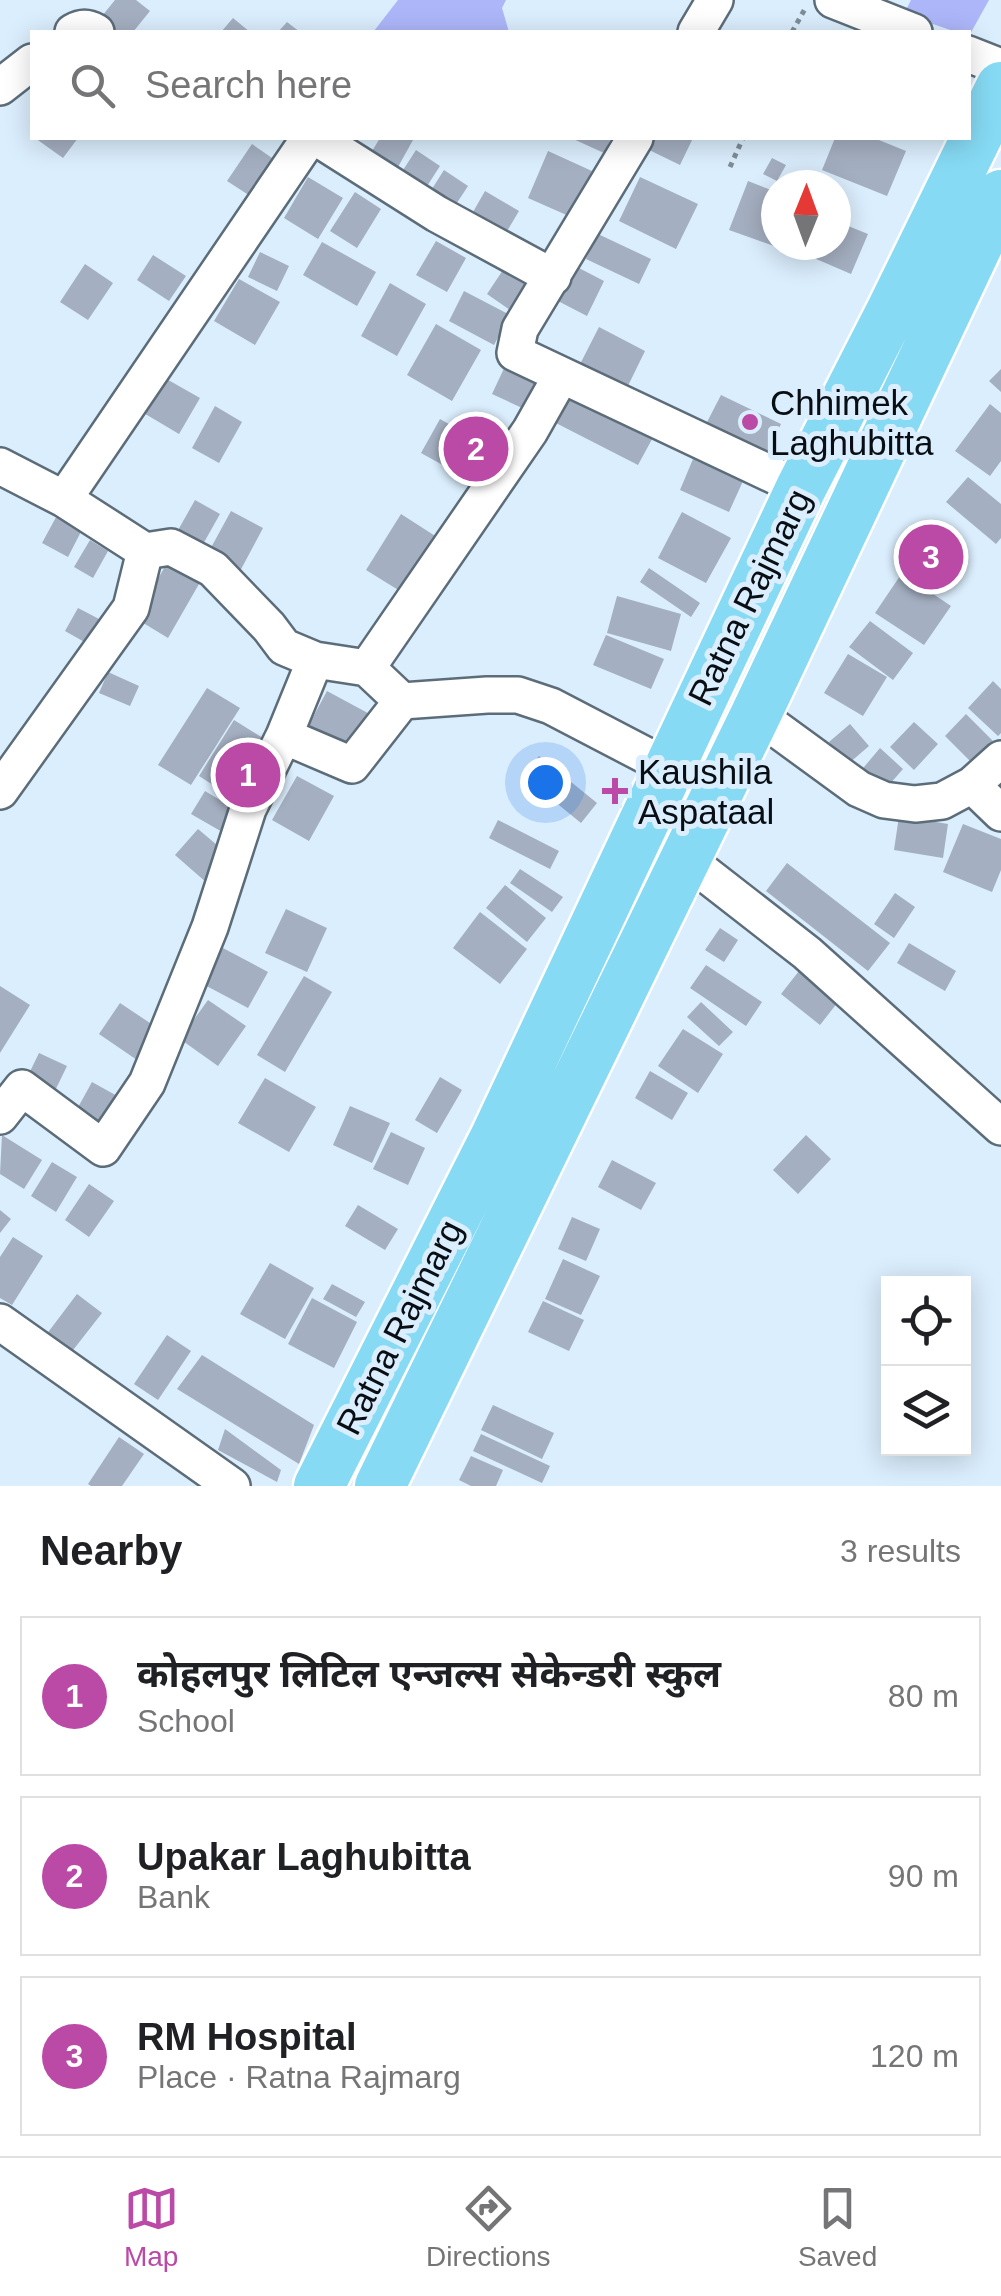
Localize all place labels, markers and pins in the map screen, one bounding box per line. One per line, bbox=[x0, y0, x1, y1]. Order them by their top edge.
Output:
place label: Chhimek Laghubitta bbox=[770, 383, 934, 462]
marker: Chhimek Laghubitta bbox=[739, 411, 761, 433]
pin: 2 bbox=[444, 412, 508, 486]
pin: 3 bbox=[898, 520, 964, 594]
pin: 1 bbox=[216, 738, 280, 812]
place label: Kaushila Aspataal bbox=[638, 752, 774, 831]
marker: Kaushila Aspataal bbox=[602, 778, 628, 804]

